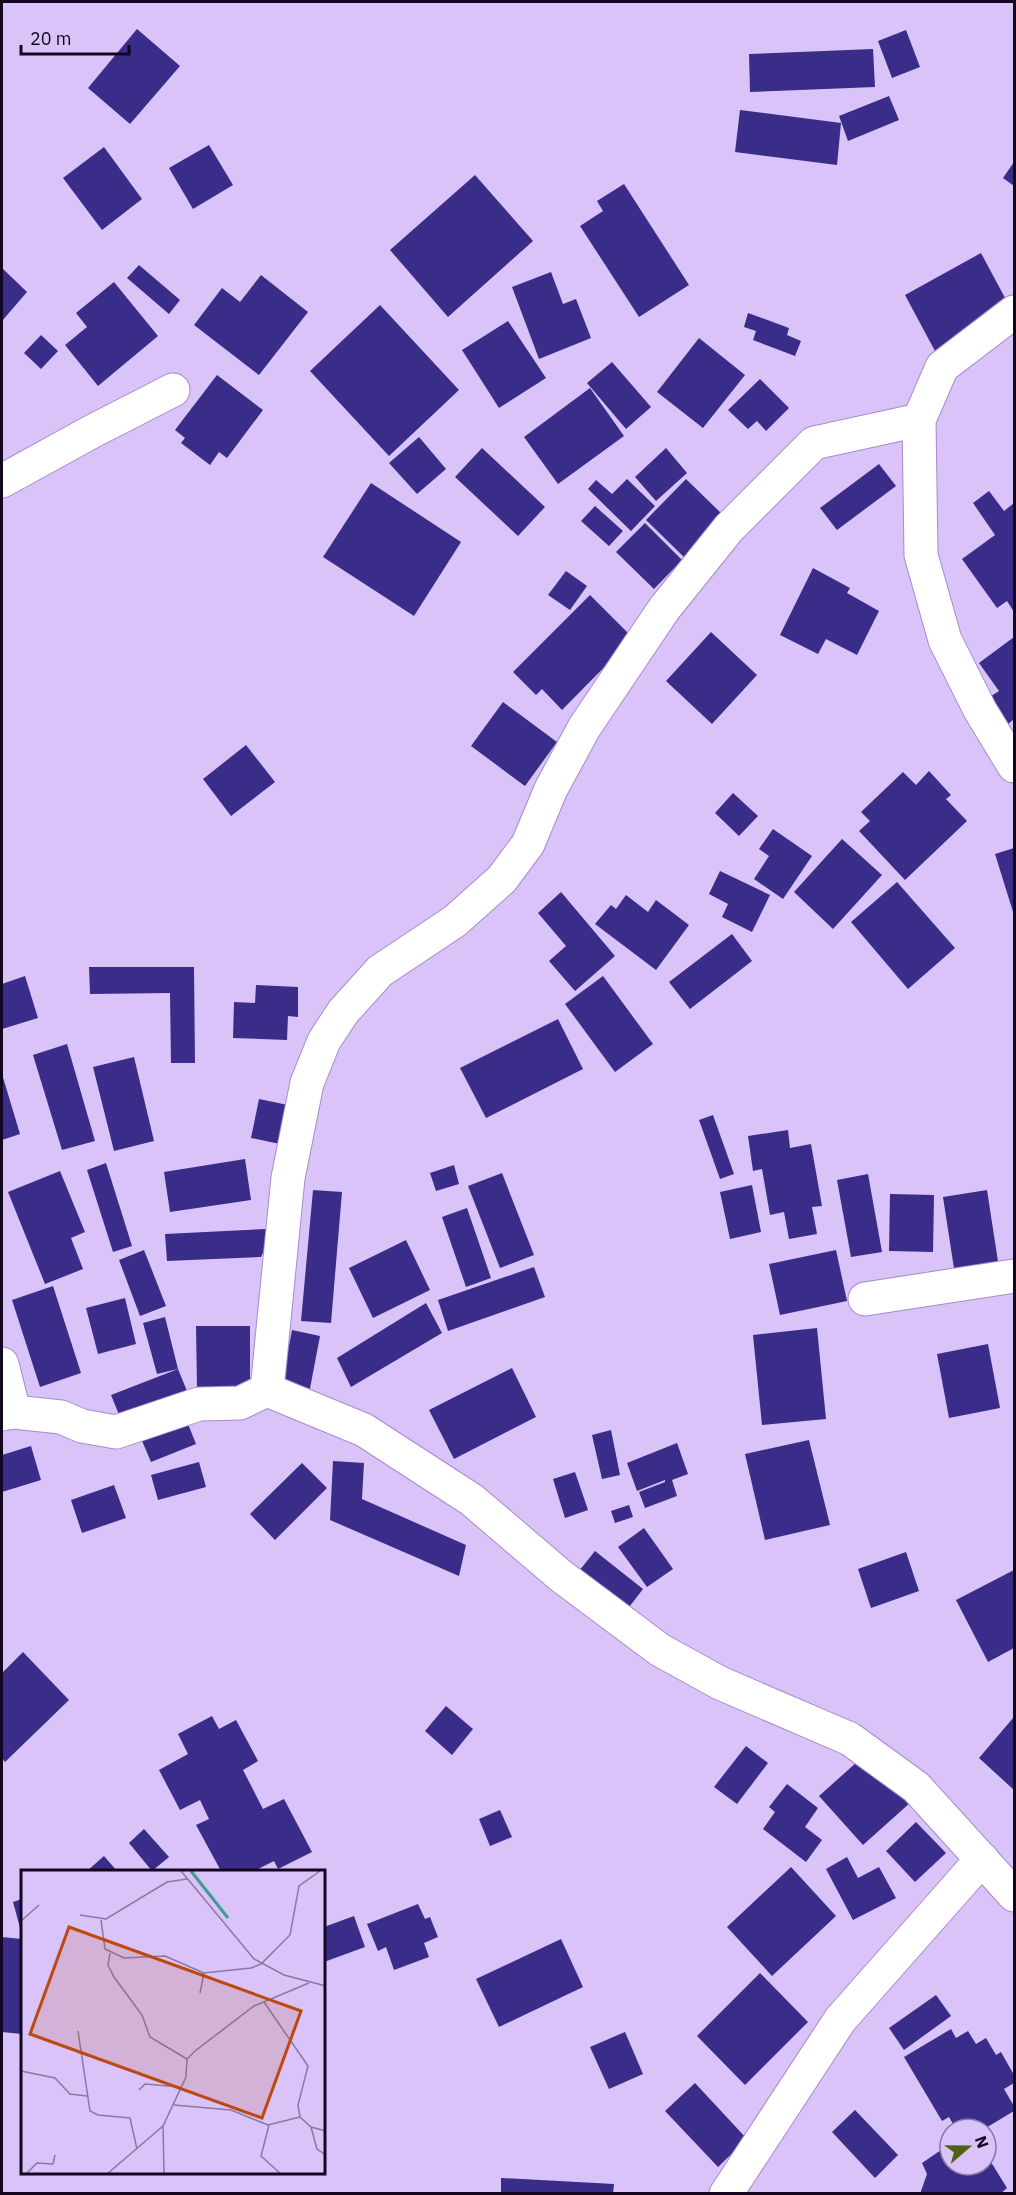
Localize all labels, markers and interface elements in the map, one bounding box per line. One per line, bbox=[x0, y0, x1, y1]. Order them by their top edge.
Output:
scale bar bbox=[21, 18, 129, 56]
text: 20 m bbox=[30, 27, 72, 50]
inset map bbox=[21, 1870, 326, 2174]
north arrow bbox=[938, 2117, 998, 2177]
text: N bbox=[971, 2133, 993, 2151]

